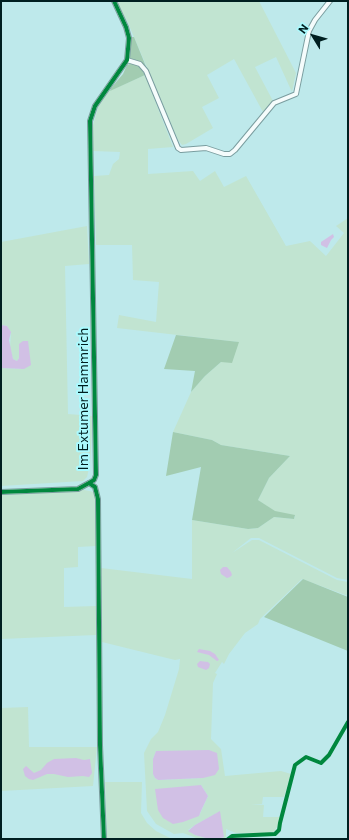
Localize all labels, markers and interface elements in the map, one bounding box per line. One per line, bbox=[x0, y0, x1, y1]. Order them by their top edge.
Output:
north arrow bbox=[293, 16, 333, 56]
text: N bbox=[295, 21, 311, 36]
street label: Im Extumer Hammrich bbox=[75, 328, 91, 470]

